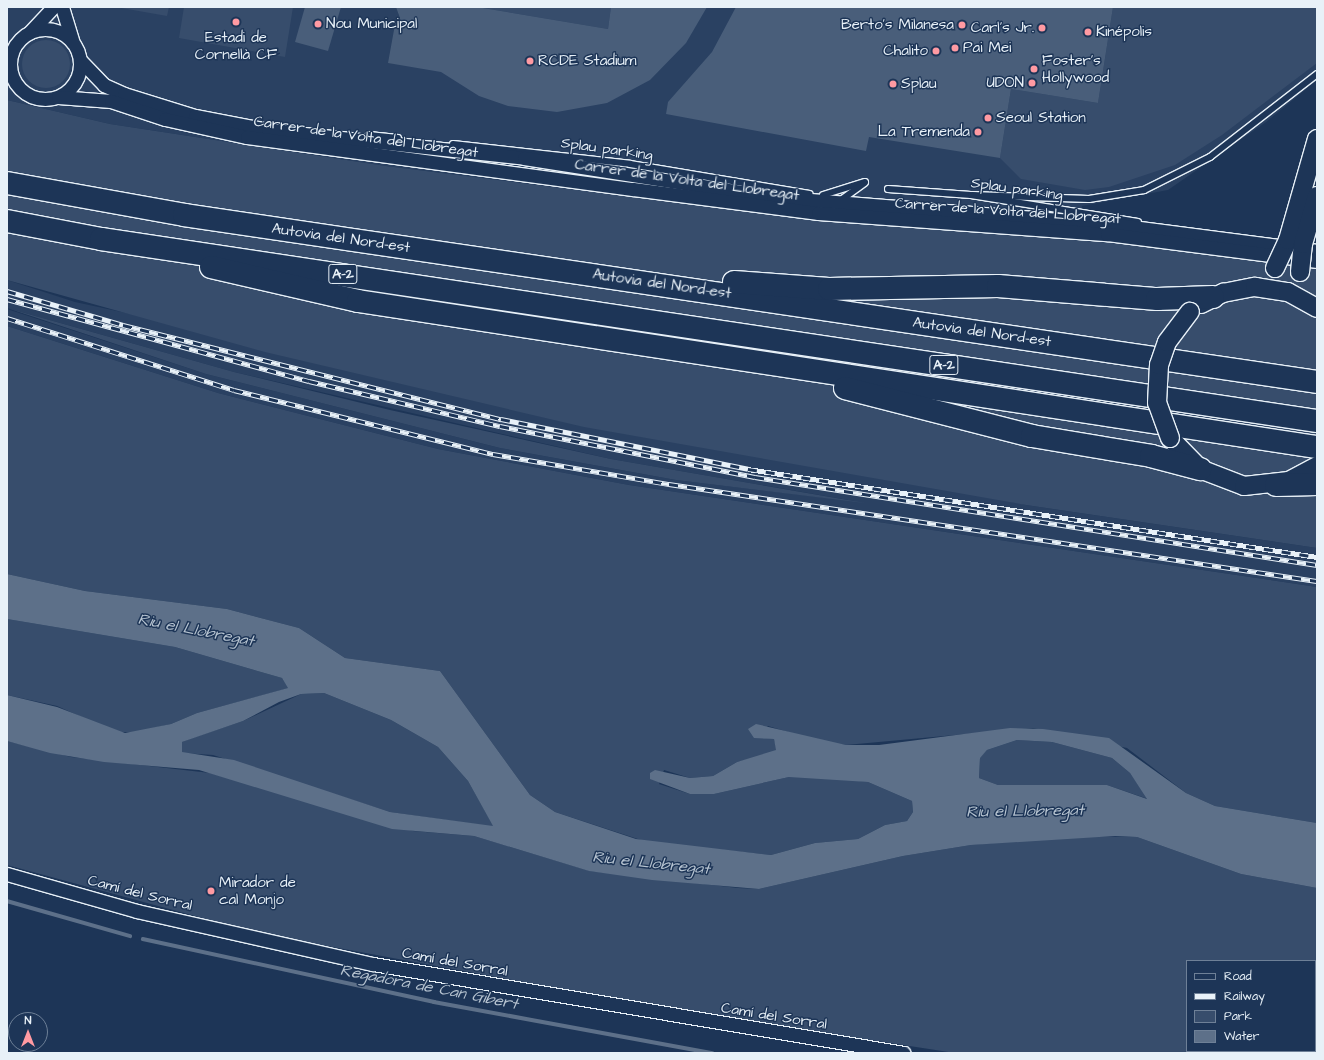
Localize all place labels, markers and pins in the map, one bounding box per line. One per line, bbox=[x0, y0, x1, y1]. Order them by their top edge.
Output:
place label: Nou Municipal bbox=[326, 15, 417, 33]
place label: Berto's Milanesa bbox=[841, 16, 954, 34]
marker: Estadi de Cornellà CF bbox=[231, 17, 241, 27]
marker: Nou Municipal bbox=[313, 19, 323, 29]
place label: Carl's Jr. bbox=[971, 19, 1034, 37]
marker: Berto's Milanesa bbox=[957, 20, 967, 30]
marker: Carl's Jr. bbox=[1037, 23, 1047, 33]
place label: Kinépolis bbox=[1096, 23, 1152, 41]
marker: Kinépolis bbox=[1083, 27, 1093, 37]
place label: Estadi de Cornellà CF bbox=[195, 28, 277, 63]
place label: Pai Mei bbox=[963, 39, 1011, 57]
place label: Chalito bbox=[883, 42, 928, 60]
marker: Pai Mei bbox=[950, 43, 960, 53]
marker: Chalito bbox=[931, 46, 941, 56]
place label: Foster's Hollywood bbox=[1042, 51, 1109, 86]
place label: RCDE Stadium bbox=[538, 52, 637, 70]
marker: RCDE Stadium bbox=[525, 56, 535, 66]
marker: Foster's Hollywood bbox=[1029, 64, 1039, 74]
place label: UDON bbox=[986, 74, 1024, 92]
place label: Splau bbox=[901, 75, 937, 93]
marker: UDON bbox=[1027, 78, 1037, 88]
marker: Splau bbox=[888, 79, 898, 89]
place label: Seoul Station bbox=[996, 109, 1086, 127]
marker: Seoul Station bbox=[983, 113, 993, 123]
place label: La Tremenda bbox=[878, 123, 970, 141]
marker: La Tremenda bbox=[973, 127, 983, 137]
place label: Mirador de cal Monjo bbox=[219, 873, 296, 908]
marker: Mirador de cal Monjo bbox=[206, 886, 216, 896]

